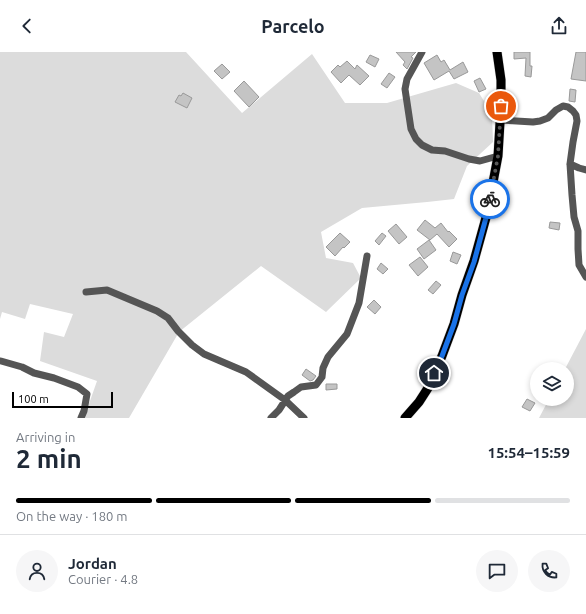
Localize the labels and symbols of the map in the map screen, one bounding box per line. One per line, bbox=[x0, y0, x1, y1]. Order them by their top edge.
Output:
pin bbox=[484, 89, 518, 123]
courier bbox=[470, 179, 510, 219]
pin bbox=[417, 356, 451, 390]
scale bar bbox=[12, 390, 113, 409]

